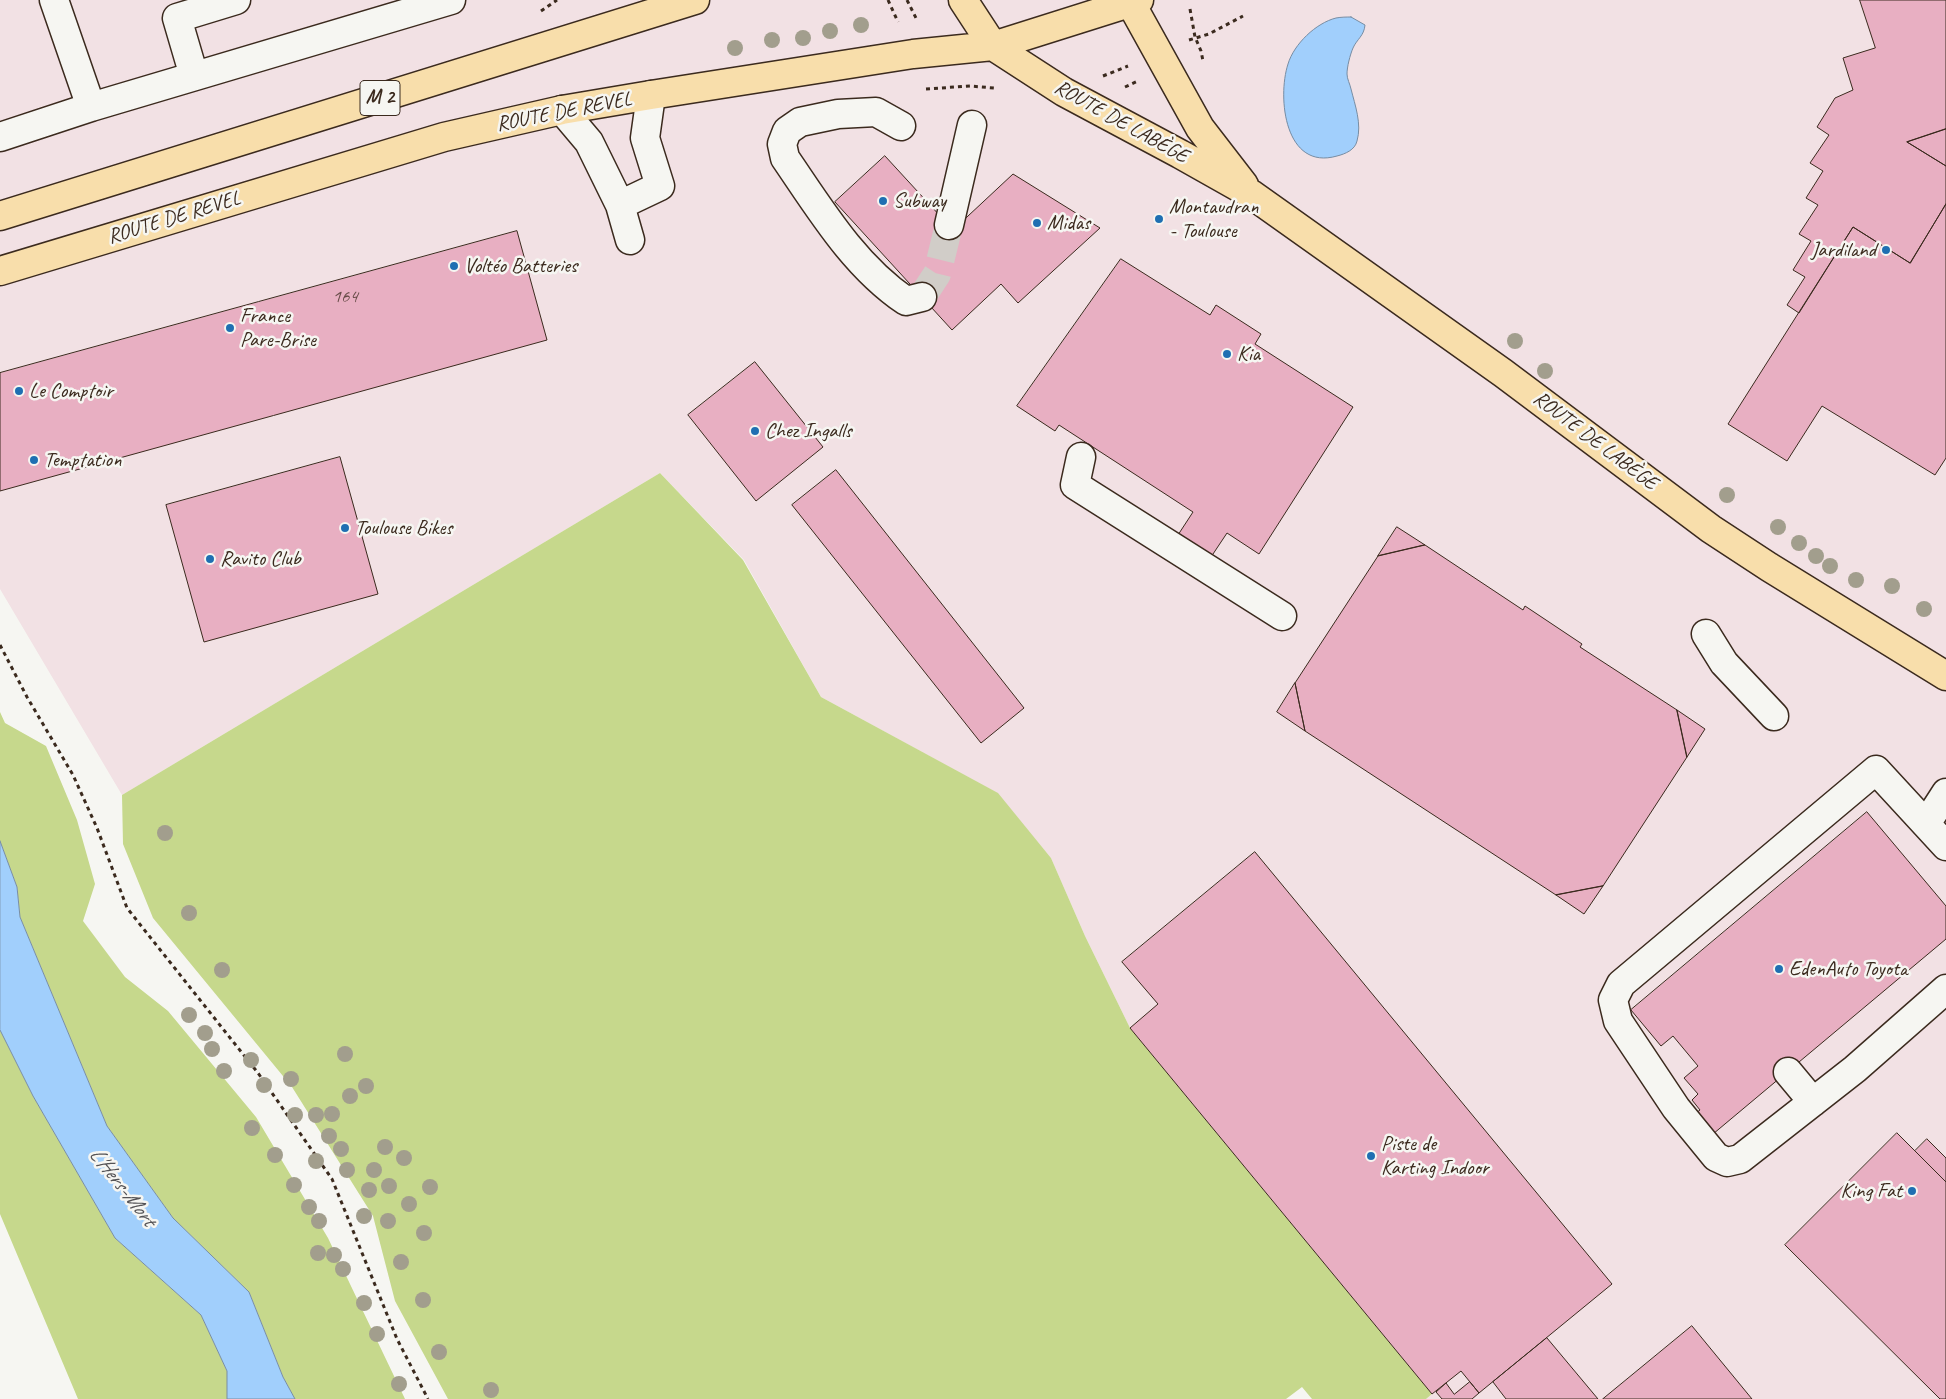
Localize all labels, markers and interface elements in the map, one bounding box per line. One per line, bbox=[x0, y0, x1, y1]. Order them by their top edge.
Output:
street label: ROUTE DE LABÈGE bbox=[1050, 75, 1192, 169]
road number: M 2 bbox=[360, 80, 400, 116]
street label: ROUTE DE REVEL bbox=[494, 87, 634, 137]
street label: ROUTE DE REVEL bbox=[105, 186, 243, 250]
place label: Subway bbox=[893, 188, 946, 214]
place label: Montaudran - Toulouse bbox=[1169, 194, 1258, 244]
marker: Subway bbox=[877, 195, 889, 207]
place label: Midas bbox=[1047, 210, 1090, 236]
marker: Montaudran - Toulouse bbox=[1153, 213, 1165, 225]
marker: Midas bbox=[1031, 217, 1043, 229]
place label: Jardiland bbox=[1811, 237, 1876, 263]
marker: Jardiland bbox=[1880, 244, 1892, 256]
place label: Voltéo Batteries bbox=[464, 253, 577, 279]
marker: Voltéo Batteries bbox=[448, 260, 460, 272]
house number: 164 bbox=[332, 286, 358, 308]
place label: France Pare-Brise bbox=[240, 303, 316, 353]
marker: France Pare-Brise bbox=[224, 322, 236, 334]
place label: Kia bbox=[1237, 341, 1260, 367]
marker: Kia bbox=[1221, 348, 1233, 360]
place label: Le Comptoir bbox=[29, 378, 113, 404]
marker: Le Comptoir bbox=[13, 385, 25, 397]
street label: ROUTE DE LABÈGE bbox=[1528, 386, 1662, 496]
place label: Chez Ingalls bbox=[765, 418, 852, 444]
marker: Chez Ingalls bbox=[749, 425, 761, 437]
place label: Temptation bbox=[44, 447, 121, 473]
marker: Temptation bbox=[28, 454, 40, 466]
place label: Toulouse Bikes bbox=[355, 515, 452, 541]
marker: Toulouse Bikes bbox=[339, 522, 351, 534]
place label: Ravito Club bbox=[220, 546, 301, 572]
marker: Ravito Club bbox=[204, 553, 216, 565]
place label: EdenAuto Toyota bbox=[1789, 956, 1907, 982]
marker: EdenAuto Toyota bbox=[1773, 963, 1785, 975]
place label: Piste de Karting Indoor bbox=[1381, 1131, 1488, 1181]
water label: L'Hers-Mort bbox=[83, 1142, 161, 1232]
marker: Piste de Karting Indoor bbox=[1365, 1150, 1377, 1162]
place label: King Fat bbox=[1840, 1178, 1902, 1204]
marker: King Fat bbox=[1906, 1185, 1918, 1197]

